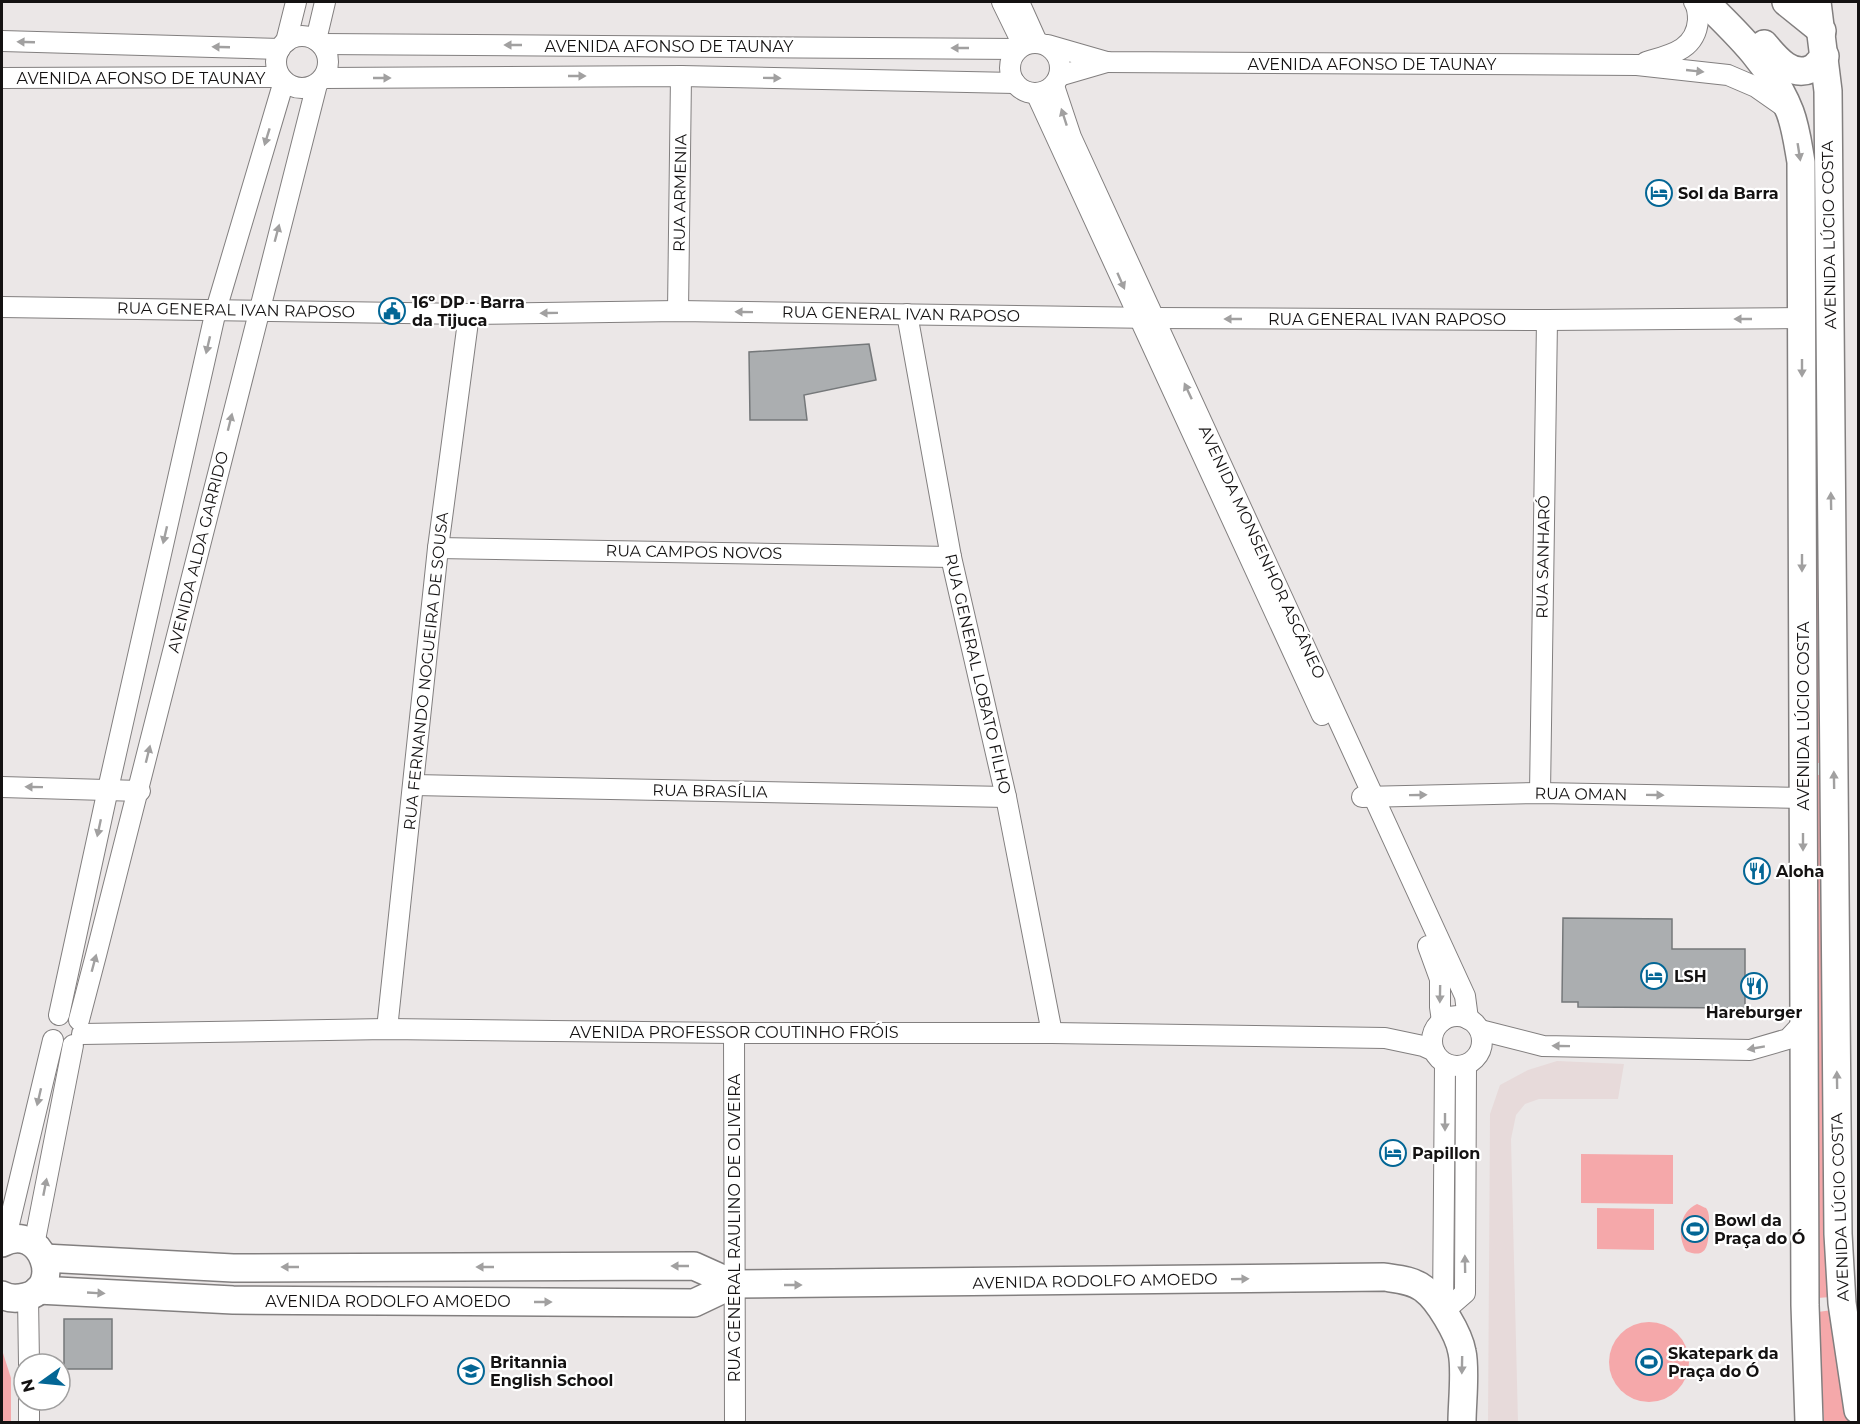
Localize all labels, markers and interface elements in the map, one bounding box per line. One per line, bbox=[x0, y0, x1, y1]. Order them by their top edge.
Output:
one-way arrow bbox=[17, 37, 36, 47]
street label: AVENIDA AFONSO DE TAUNAY bbox=[545, 37, 794, 56]
one-way arrow bbox=[503, 40, 522, 50]
one-way arrow bbox=[212, 43, 231, 52]
one-way arrow bbox=[950, 43, 969, 53]
street label: AVENIDA AFONSO DE TAUNAY bbox=[1248, 55, 1497, 74]
one-way arrow bbox=[1685, 66, 1704, 76]
street label: AVENIDA AFONSO DE TAUNAY bbox=[17, 69, 266, 88]
one-way arrow bbox=[568, 71, 587, 81]
one-way arrow bbox=[373, 73, 392, 82]
one-way arrow bbox=[763, 73, 782, 82]
one-way arrow bbox=[1059, 108, 1068, 126]
one-way arrow bbox=[262, 128, 271, 146]
street label: RUA ARMENIA bbox=[669, 133, 691, 252]
street label: AVENIDA LÚCIO COSTA bbox=[1818, 140, 1840, 330]
one-way arrow bbox=[1795, 143, 1804, 162]
hotel icon: Sol da Barra bbox=[1644, 178, 1674, 208]
place label: Sol da Barra bbox=[1678, 184, 1779, 203]
one-way arrow bbox=[273, 224, 283, 242]
one-way arrow bbox=[1117, 272, 1126, 289]
place label: 16º DP - Barra da Tijuca bbox=[412, 293, 525, 330]
public building icon: 16º DP - Barra da Tijuca bbox=[377, 296, 407, 326]
street label: RUA GENERAL IVAN RAPOSO bbox=[117, 298, 355, 322]
street label: RUA GENERAL IVAN RAPOSO bbox=[782, 302, 1020, 326]
one-way arrow bbox=[735, 307, 754, 316]
one-way arrow bbox=[540, 308, 559, 317]
street label: RUA GENERAL IVAN RAPOSO bbox=[1268, 310, 1506, 329]
one-way arrow bbox=[1223, 314, 1242, 324]
one-way arrow bbox=[1733, 314, 1752, 324]
one-way arrow bbox=[203, 336, 213, 354]
one-way arrow bbox=[1797, 358, 1807, 377]
one-way arrow bbox=[1183, 382, 1192, 399]
one-way arrow bbox=[225, 413, 235, 431]
street label: AVENIDA MONSENHOR ASCÂNEO bbox=[1195, 422, 1329, 682]
street label: AVENIDA ALDA GARRIDO bbox=[164, 449, 232, 655]
one-way arrow bbox=[1826, 492, 1836, 511]
street label: RUA SANHARÓ bbox=[1532, 495, 1554, 619]
street label: RUA FERNANDO NOGUEIRA DE SOUSA bbox=[400, 510, 452, 831]
one-way arrow bbox=[160, 526, 170, 545]
street label: RUA CAMPOS NOVOS bbox=[606, 541, 783, 563]
street label: RUA GENERAL LOBATO FILHO bbox=[941, 552, 1015, 796]
one-way arrow bbox=[1797, 553, 1807, 572]
street label: AVENIDA LÚCIO COSTA bbox=[1794, 621, 1813, 810]
one-way arrow bbox=[144, 745, 154, 764]
one-way arrow bbox=[1829, 771, 1839, 790]
street label: RUA BRASÍLIA bbox=[652, 780, 768, 802]
one-way arrow bbox=[24, 783, 43, 792]
street label: RUA OMAN bbox=[1534, 784, 1628, 804]
one-way arrow bbox=[1646, 790, 1665, 800]
one-way arrow bbox=[1409, 791, 1428, 800]
one-way arrow bbox=[94, 819, 104, 837]
one-way arrow bbox=[1798, 832, 1808, 851]
restaurant icon: Aloha bbox=[1742, 856, 1772, 886]
place label: Aloha bbox=[1775, 862, 1824, 881]
one-way arrow bbox=[90, 954, 99, 972]
hotel icon: LSH bbox=[1639, 961, 1669, 991]
place label: LSH bbox=[1674, 967, 1707, 986]
restaurant icon: Hareburger bbox=[1739, 971, 1769, 1001]
one-way arrow bbox=[1435, 984, 1445, 1003]
place label: Hareburger bbox=[1706, 1003, 1802, 1022]
street label: AVENIDA PROFESSOR COUTINHO FRÓIS bbox=[569, 1023, 899, 1042]
one-way arrow bbox=[1551, 1041, 1570, 1051]
one-way arrow bbox=[1746, 1044, 1765, 1053]
one-way arrow bbox=[1832, 1071, 1842, 1090]
street label: RUA GENERAL RAULINO DE OLIVEIRA bbox=[725, 1073, 744, 1382]
one-way arrow bbox=[34, 1088, 44, 1106]
street label: AVENIDA LÚCIO COSTA bbox=[1827, 1112, 1853, 1302]
one-way arrow bbox=[1440, 1113, 1450, 1132]
hotel icon: Papillon bbox=[1378, 1138, 1408, 1168]
place label: Papillon bbox=[1412, 1144, 1480, 1163]
one-way arrow bbox=[41, 1178, 50, 1197]
place label: Bowl da Praça do Ó bbox=[1714, 1211, 1805, 1249]
sports icon: Bowl da Praça do Ó bbox=[1680, 1214, 1710, 1244]
one-way arrow bbox=[1460, 1254, 1470, 1273]
one-way arrow bbox=[670, 1261, 689, 1271]
one-way arrow bbox=[475, 1262, 494, 1271]
one-way arrow bbox=[280, 1263, 299, 1272]
street label: AVENIDA RODOLFO AMOEDO bbox=[972, 1269, 1218, 1293]
one-way arrow bbox=[1230, 1275, 1249, 1284]
one-way arrow bbox=[783, 1280, 802, 1289]
one-way arrow bbox=[87, 1288, 106, 1297]
street label: AVENIDA RODOLFO AMOEDO bbox=[265, 1292, 511, 1311]
one-way arrow bbox=[534, 1297, 553, 1307]
place label: Skatepark da Praça do Ó bbox=[1668, 1344, 1779, 1382]
sports icon: Skatepark da Praça do Ó bbox=[1634, 1347, 1664, 1377]
north arrow bbox=[12, 1352, 72, 1412]
place label: Britannia English School bbox=[490, 1353, 613, 1390]
one-way arrow bbox=[1458, 1355, 1467, 1374]
school or university icon: Britannia English School bbox=[456, 1356, 486, 1386]
text: N bbox=[17, 1377, 39, 1394]

